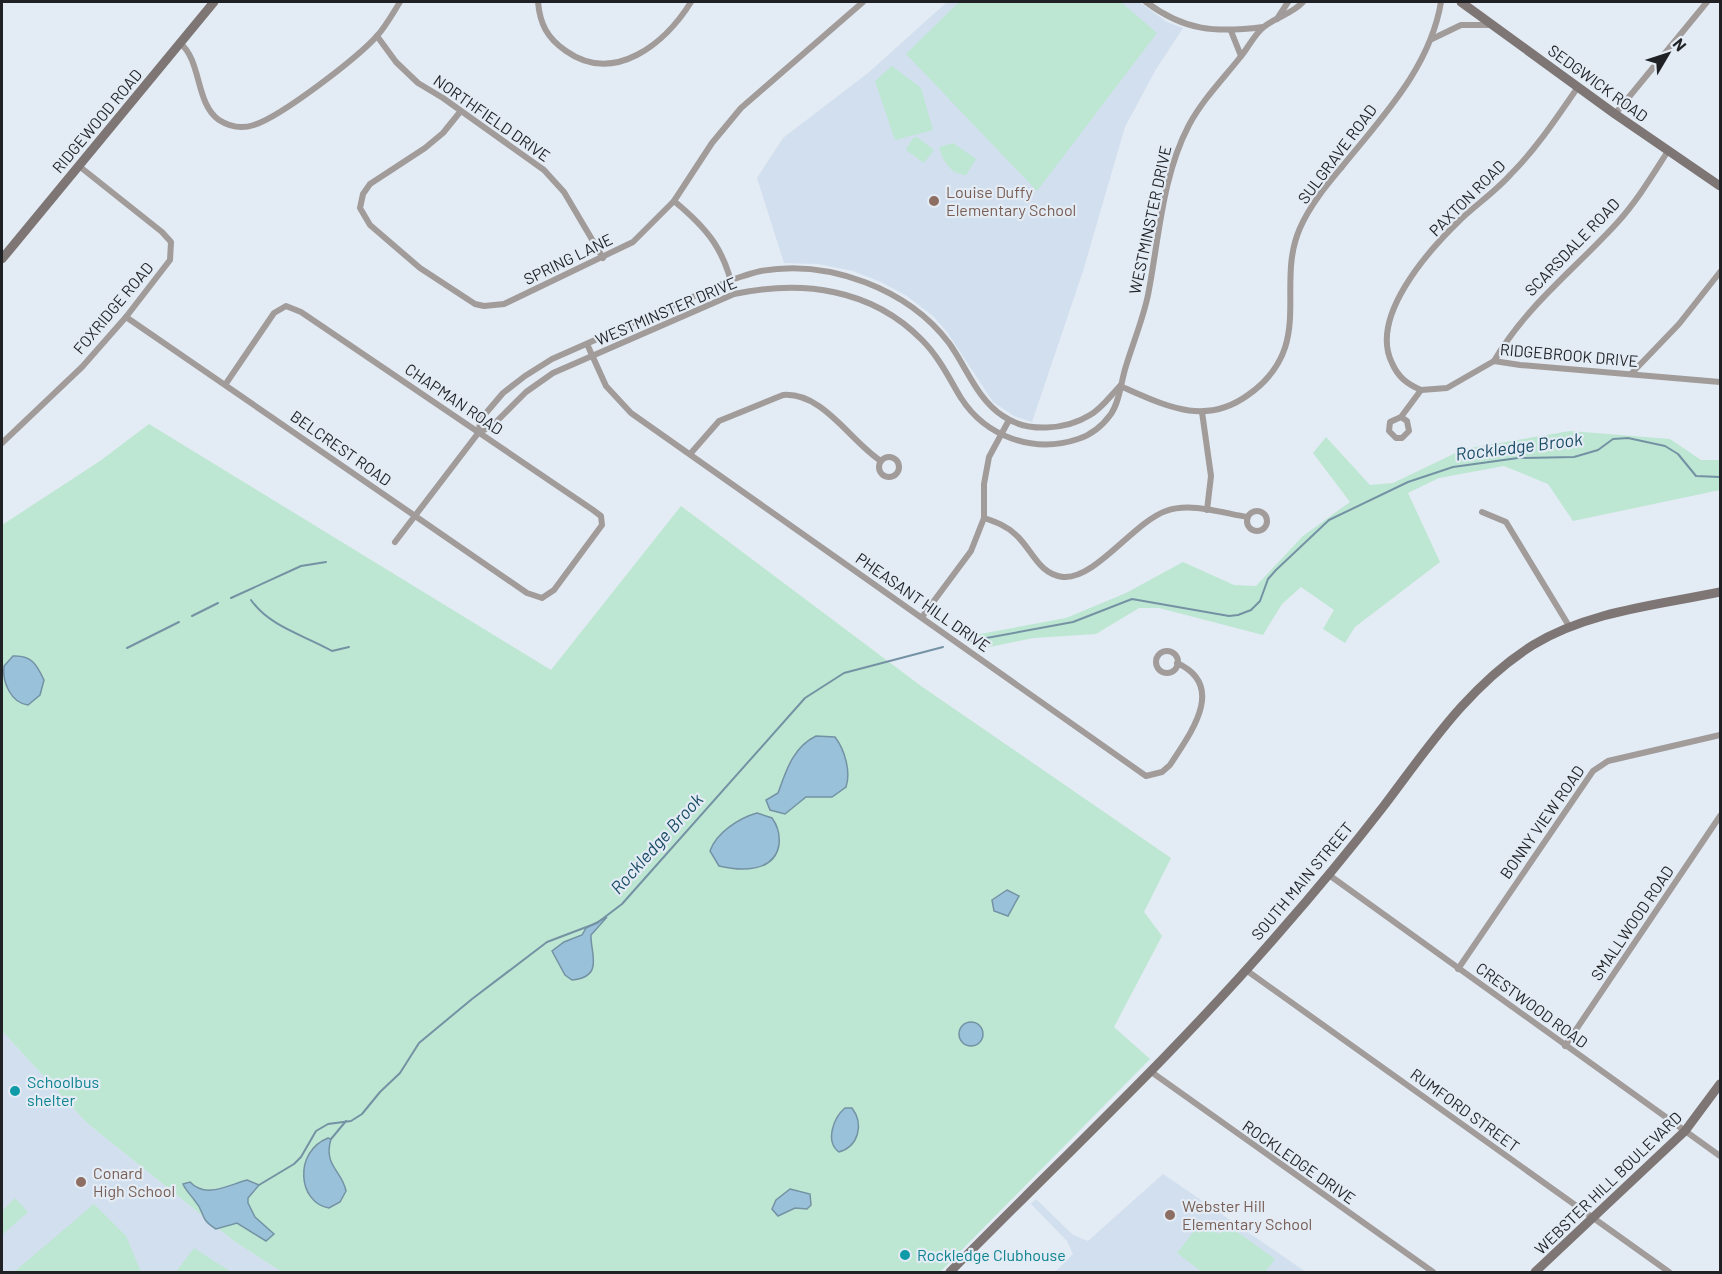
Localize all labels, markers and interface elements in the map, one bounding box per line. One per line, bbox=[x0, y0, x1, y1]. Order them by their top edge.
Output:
north arrow bbox=[1638, 24, 1698, 84]
text: N bbox=[1669, 34, 1691, 54]
street label: SEDGWICK ROAD bbox=[1545, 40, 1652, 125]
street label: RIDGEWOOD ROAD bbox=[48, 65, 146, 176]
street label: NORTHFIELD DRIVE bbox=[430, 70, 554, 165]
street label: SULGRAVE ROAD bbox=[1293, 100, 1380, 207]
street label: WESTMINSTER DRIVE bbox=[1124, 144, 1175, 296]
street label: PAXTON ROAD bbox=[1425, 156, 1509, 240]
place label: Louise Duffy Elementary School bbox=[946, 182, 1076, 219]
marker: Louise Duffy Elementary School bbox=[927, 194, 941, 208]
street label: SCARSDALE ROAD bbox=[1520, 194, 1623, 299]
street label: SPRING LANE bbox=[520, 229, 615, 288]
street label: FOXRIDGE ROAD bbox=[69, 258, 157, 358]
street label: WESTMINSTER DRIVE bbox=[592, 272, 739, 349]
street label: RIDGEBROOK DRIVE bbox=[1499, 339, 1639, 370]
street label: CHAPMAN ROAD bbox=[402, 359, 507, 438]
street label: BELCREST ROAD bbox=[287, 406, 395, 489]
water label: Rockledge Brook bbox=[1454, 427, 1584, 465]
street label: PHEASANT HILL DRIVE bbox=[852, 548, 994, 655]
street label: BONNY VIEW ROAD bbox=[1495, 762, 1588, 882]
water label: Rockledge Brook bbox=[605, 788, 707, 898]
street label: SOUTH MAIN STREET bbox=[1247, 818, 1357, 944]
street label: SMALLWOOD ROAD bbox=[1586, 862, 1677, 984]
street label: CRESTWOOD ROAD bbox=[1473, 958, 1592, 1051]
street label: RUMFORD STREET bbox=[1407, 1064, 1523, 1155]
place label: Schoolbus shelter bbox=[27, 1072, 99, 1109]
marker: Schoolbus shelter bbox=[8, 1084, 22, 1098]
street label: WEBSTER HILL BOULEVARD bbox=[1530, 1107, 1685, 1258]
street label: ROCKLEDGE DRIVE bbox=[1239, 1116, 1359, 1208]
place label: Conard High School bbox=[93, 1163, 175, 1200]
marker: Conard High School bbox=[74, 1175, 88, 1189]
place label: Webster Hill Elementary School bbox=[1182, 1196, 1312, 1233]
marker: Webster Hill Elementary School bbox=[1163, 1208, 1177, 1222]
place label: Rockledge Clubhouse bbox=[917, 1245, 1066, 1264]
marker: Rockledge Clubhouse bbox=[898, 1248, 912, 1262]

